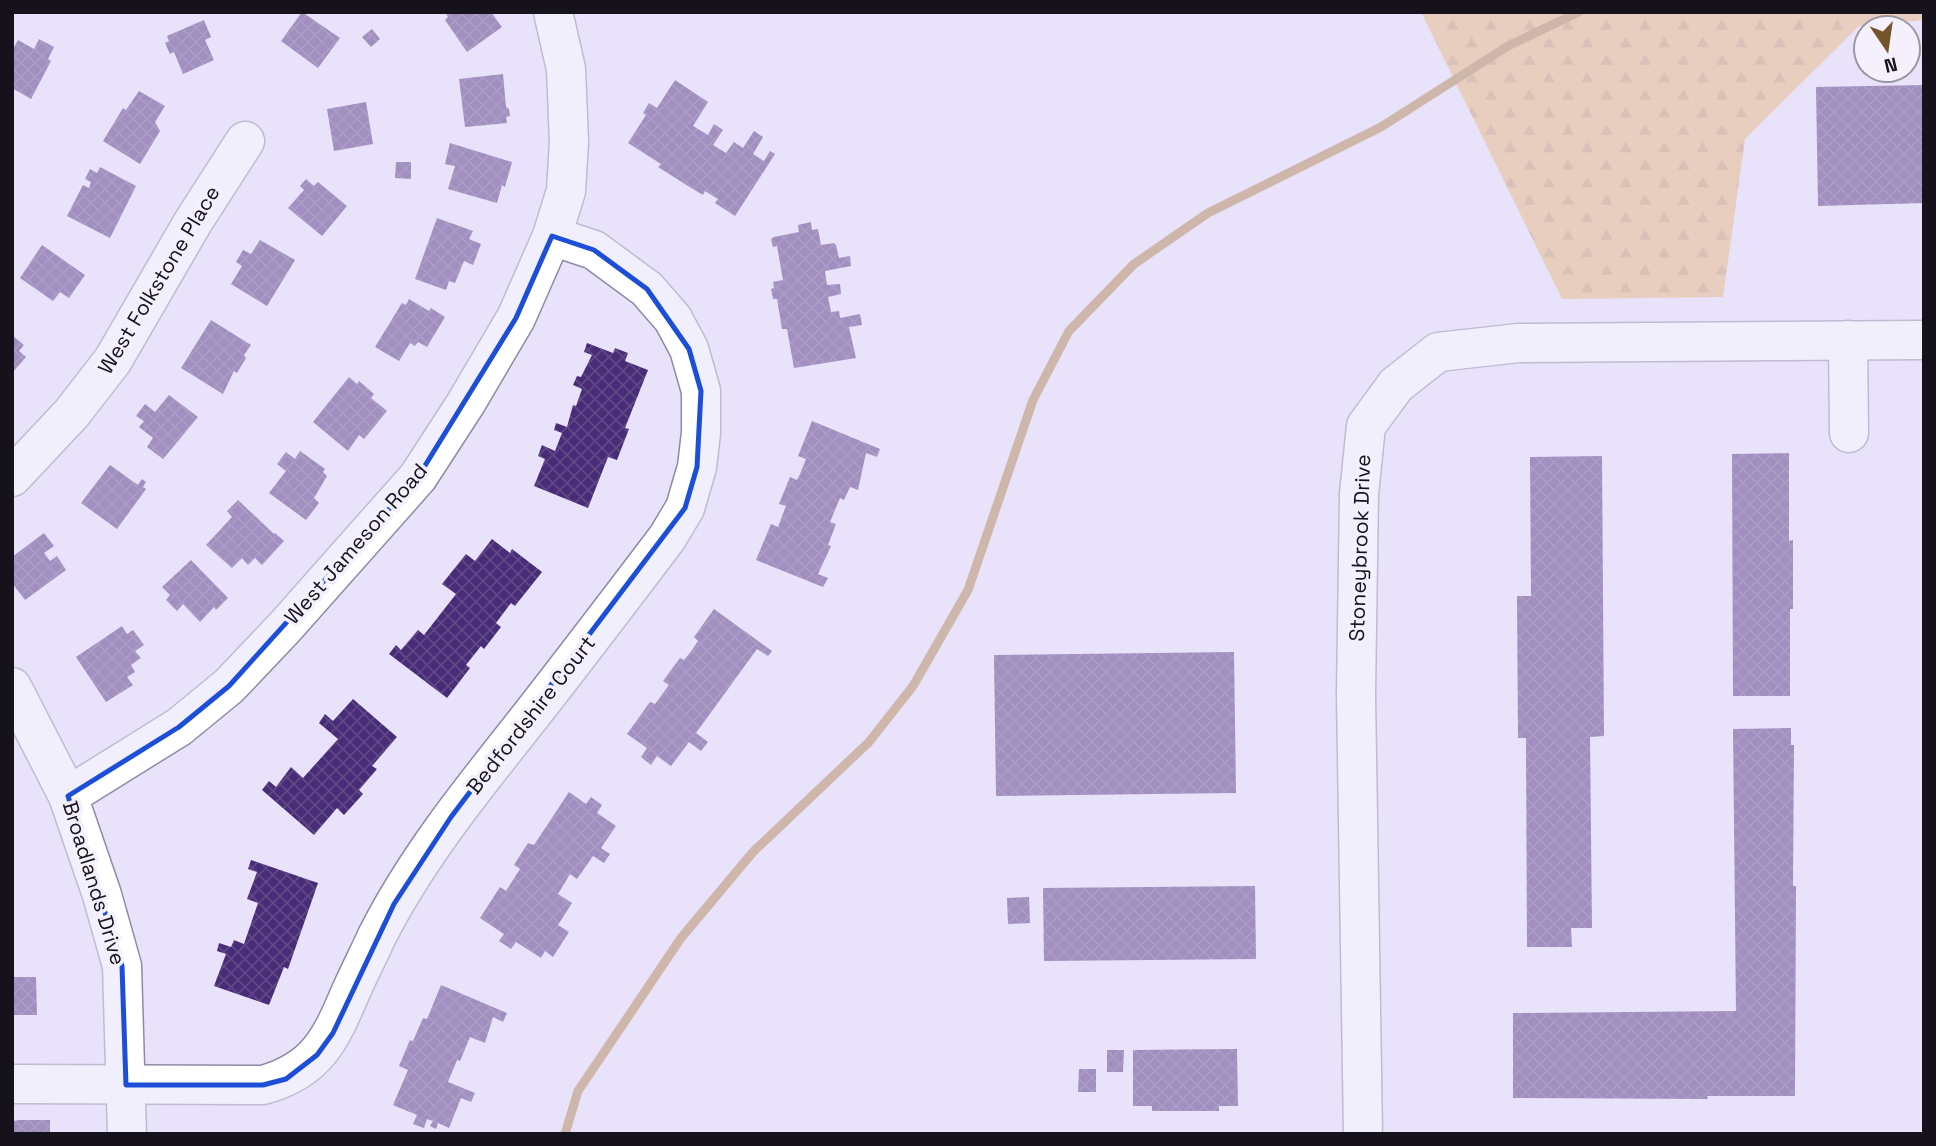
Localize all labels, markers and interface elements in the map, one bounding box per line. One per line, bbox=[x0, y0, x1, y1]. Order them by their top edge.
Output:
north arrow bbox=[1852, 14, 1922, 84]
text: N bbox=[1882, 51, 1900, 79]
street label: West Folkstone Place bbox=[92, 181, 226, 379]
street label: Stoneybrook Drive bbox=[1343, 454, 1376, 642]
street label: West Jameson Road bbox=[278, 458, 433, 630]
street label: Bedfordshire Court bbox=[460, 630, 601, 799]
street label: Broadlands Drive bbox=[57, 798, 132, 968]

